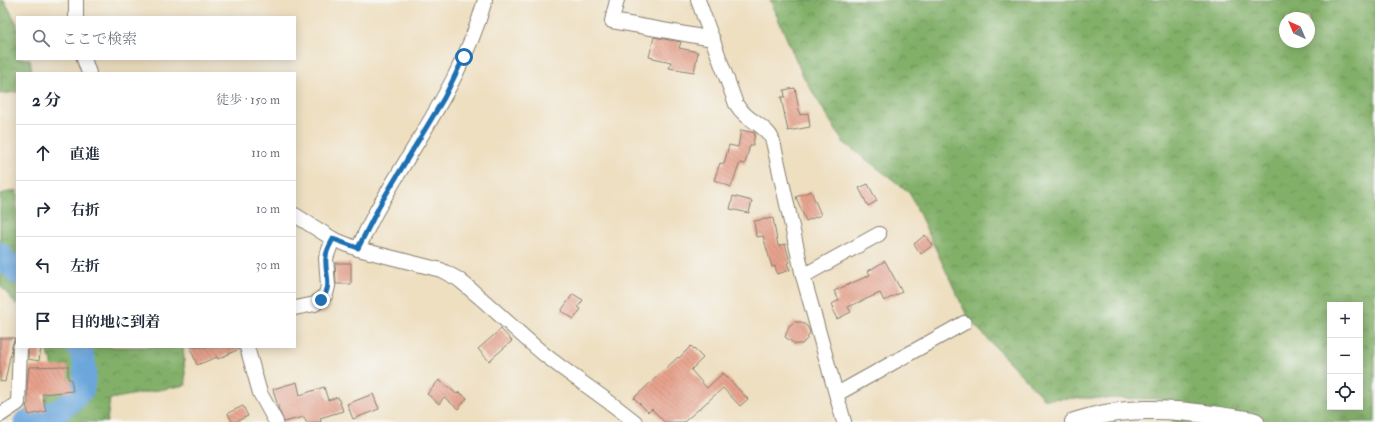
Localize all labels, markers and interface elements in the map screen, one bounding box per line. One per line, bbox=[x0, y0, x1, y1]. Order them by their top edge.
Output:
north arrow bbox=[1279, 12, 1315, 48]
search box bbox=[16, 16, 296, 60]
icon: search bbox=[30, 27, 52, 49]
text: ここで検索 bbox=[62, 30, 137, 49]
route start bbox=[455, 48, 473, 66]
text: 2 分 bbox=[32, 90, 61, 111]
text: 徒歩 · 150 m bbox=[216, 92, 280, 108]
icon: ahead bbox=[32, 142, 54, 164]
text: 直進 bbox=[70, 145, 100, 164]
text: 110 m bbox=[251, 145, 280, 161]
icon: right bbox=[32, 198, 54, 220]
text: 右折 bbox=[70, 201, 100, 220]
text: 10 m bbox=[256, 201, 280, 217]
icon: left bbox=[32, 254, 54, 276]
text: 左折 bbox=[70, 257, 100, 276]
text: 30 m bbox=[256, 257, 280, 273]
route end bbox=[312, 291, 330, 309]
map controls bbox=[1327, 302, 1363, 410]
button: + bbox=[1327, 302, 1363, 338]
icon: arrive bbox=[32, 310, 54, 332]
text: 目的地に到着 bbox=[70, 313, 160, 332]
button: − bbox=[1327, 338, 1363, 374]
button: locate bbox=[1327, 374, 1363, 410]

